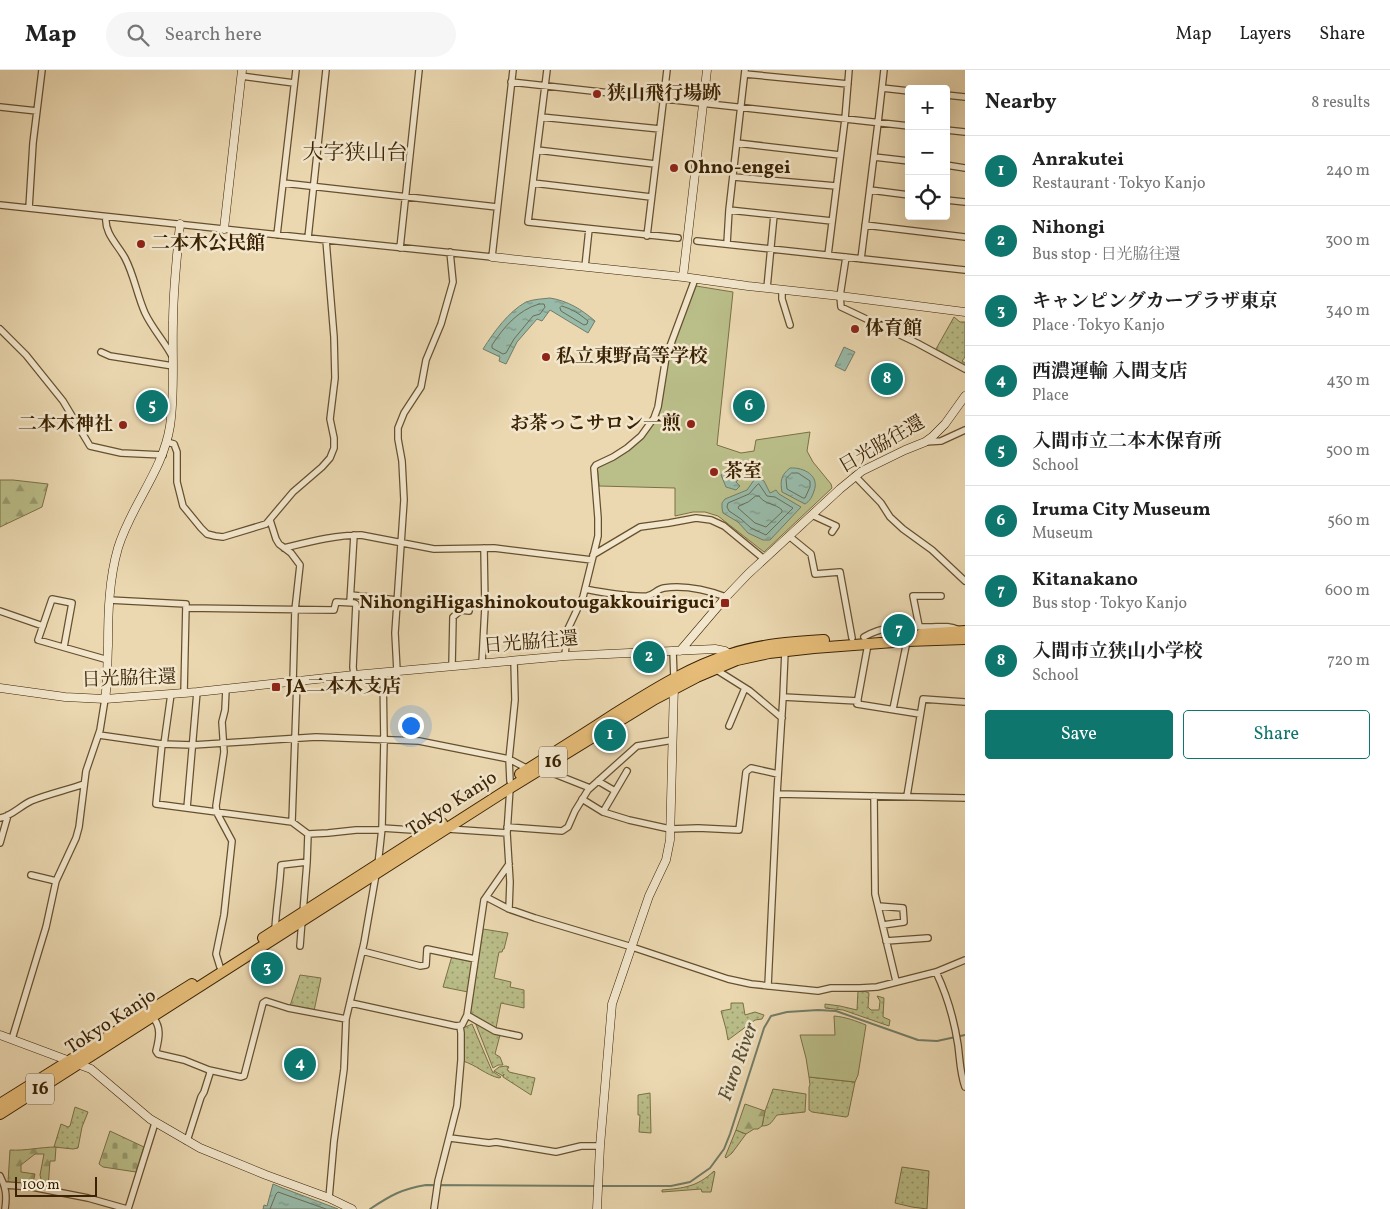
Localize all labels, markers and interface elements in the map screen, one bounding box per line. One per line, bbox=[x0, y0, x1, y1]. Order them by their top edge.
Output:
search box bbox=[106, 12, 456, 57]
text: Map bbox=[25, 18, 76, 52]
icon: search bbox=[124, 21, 152, 49]
text: Search here bbox=[164, 22, 262, 48]
text: Map bbox=[1175, 22, 1211, 47]
text: Layers bbox=[1239, 22, 1291, 47]
text: Share bbox=[1319, 22, 1365, 47]
place label: 狭山飛行場跡 bbox=[607, 81, 721, 107]
map controls bbox=[905, 85, 950, 220]
button: + bbox=[905, 85, 950, 130]
marker: 狭山飛行場跡 bbox=[591, 88, 603, 100]
text: Nearby bbox=[985, 88, 1056, 117]
text: 8 results bbox=[1311, 92, 1370, 114]
button: − bbox=[905, 130, 950, 175]
district label: 大字狭山台 bbox=[303, 139, 408, 168]
text: Anrakutei bbox=[1032, 147, 1124, 173]
place label: Ohno-engei bbox=[684, 155, 791, 181]
text: 1 bbox=[998, 160, 1004, 182]
text: 240 m bbox=[1326, 160, 1370, 182]
marker: Ohno-engei bbox=[668, 162, 680, 174]
text: Restaurant · Tokyo Kanjo bbox=[1032, 173, 1206, 195]
button: locate bbox=[905, 175, 950, 220]
text: Nihongi bbox=[1032, 215, 1105, 241]
text: 2 bbox=[997, 230, 1005, 252]
text: 300 m bbox=[1325, 230, 1370, 252]
place label: 二本木公民館 bbox=[151, 231, 265, 257]
marker: 二本木公民館 bbox=[135, 238, 147, 250]
text: Bus stop · 日光脇往還 bbox=[1032, 244, 1181, 266]
text: キャンピングカープラザ東京 bbox=[1032, 289, 1278, 315]
text: 3 bbox=[997, 300, 1005, 322]
text: 340 m bbox=[1326, 300, 1370, 322]
text: Place · Tokyo Kanjo bbox=[1032, 315, 1165, 337]
place label: 体育館 bbox=[865, 316, 922, 342]
marker: 体育館 bbox=[849, 323, 861, 335]
place label: 私立東野高等学校 bbox=[556, 344, 708, 370]
marker: 私立東野高等学校 bbox=[540, 351, 552, 363]
text: 西濃運輸 入間支店 bbox=[1032, 359, 1188, 385]
pin: 8 bbox=[871, 360, 903, 398]
text: 4 bbox=[996, 370, 1006, 392]
text: 430 m bbox=[1326, 370, 1370, 392]
text: Place bbox=[1032, 385, 1069, 407]
pin: 5 bbox=[136, 387, 168, 425]
pin: 6 bbox=[733, 387, 765, 425]
street label: 日光脇往還 bbox=[834, 410, 930, 480]
place label: お茶っこサロン一煎 bbox=[510, 411, 681, 437]
place label: 二本木神社 bbox=[18, 412, 113, 438]
marker: お茶っこサロン一煎 bbox=[685, 418, 697, 430]
marker: 二本木神社 bbox=[117, 419, 129, 431]
text: 入間市立二本木保育所 bbox=[1032, 429, 1222, 455]
text: 5 bbox=[997, 440, 1005, 462]
text: 500 m bbox=[1326, 440, 1370, 462]
text: School bbox=[1032, 455, 1079, 477]
place label: 茶室 bbox=[724, 459, 762, 485]
marker: 茶室 bbox=[708, 466, 720, 478]
text: Iruma City Museum bbox=[1032, 497, 1211, 523]
text: 6 bbox=[997, 510, 1005, 532]
text: 560 m bbox=[1327, 510, 1370, 532]
text: Museum bbox=[1032, 523, 1093, 545]
text: Kitanakano bbox=[1032, 567, 1138, 593]
text: 7 bbox=[997, 580, 1005, 602]
text: 600 m bbox=[1325, 580, 1370, 602]
place label: NihongiHigashinokoutougakkouiriguci bbox=[360, 590, 715, 616]
text: Bus stop · Tokyo Kanjo bbox=[1032, 593, 1187, 615]
marker: NihongiHigashinokoutougakkouiriguci bbox=[719, 597, 731, 609]
pin: 7 bbox=[883, 611, 915, 649]
street label: 日光脇往還 bbox=[483, 626, 579, 660]
pin: 2 bbox=[633, 638, 665, 676]
text: 入間市立狭山小学校 bbox=[1032, 639, 1203, 665]
text: 8 bbox=[997, 650, 1005, 672]
text: 720 m bbox=[1327, 650, 1370, 672]
street label: 日光脇往還 bbox=[81, 664, 177, 694]
text: School bbox=[1032, 665, 1079, 687]
place label: JA二本木支店 bbox=[285, 674, 401, 700]
marker: JA二本木支店 bbox=[270, 681, 282, 693]
button: Save bbox=[985, 710, 1173, 759]
button: Share bbox=[1183, 710, 1370, 759]
your location bbox=[398, 713, 424, 739]
pin: 1 bbox=[594, 716, 626, 754]
road number: 16 bbox=[539, 746, 567, 778]
street label: Tokyo Kanjo bbox=[402, 765, 502, 843]
pin: 3 bbox=[251, 949, 283, 987]
street label: Tokyo Kanjo bbox=[61, 983, 161, 1061]
water label: Furo River bbox=[712, 1018, 766, 1105]
pin: 4 bbox=[284, 1045, 316, 1083]
road number: 16 bbox=[26, 1074, 54, 1104]
scale bar bbox=[15, 1174, 98, 1197]
text: 100 m bbox=[22, 1176, 60, 1195]

